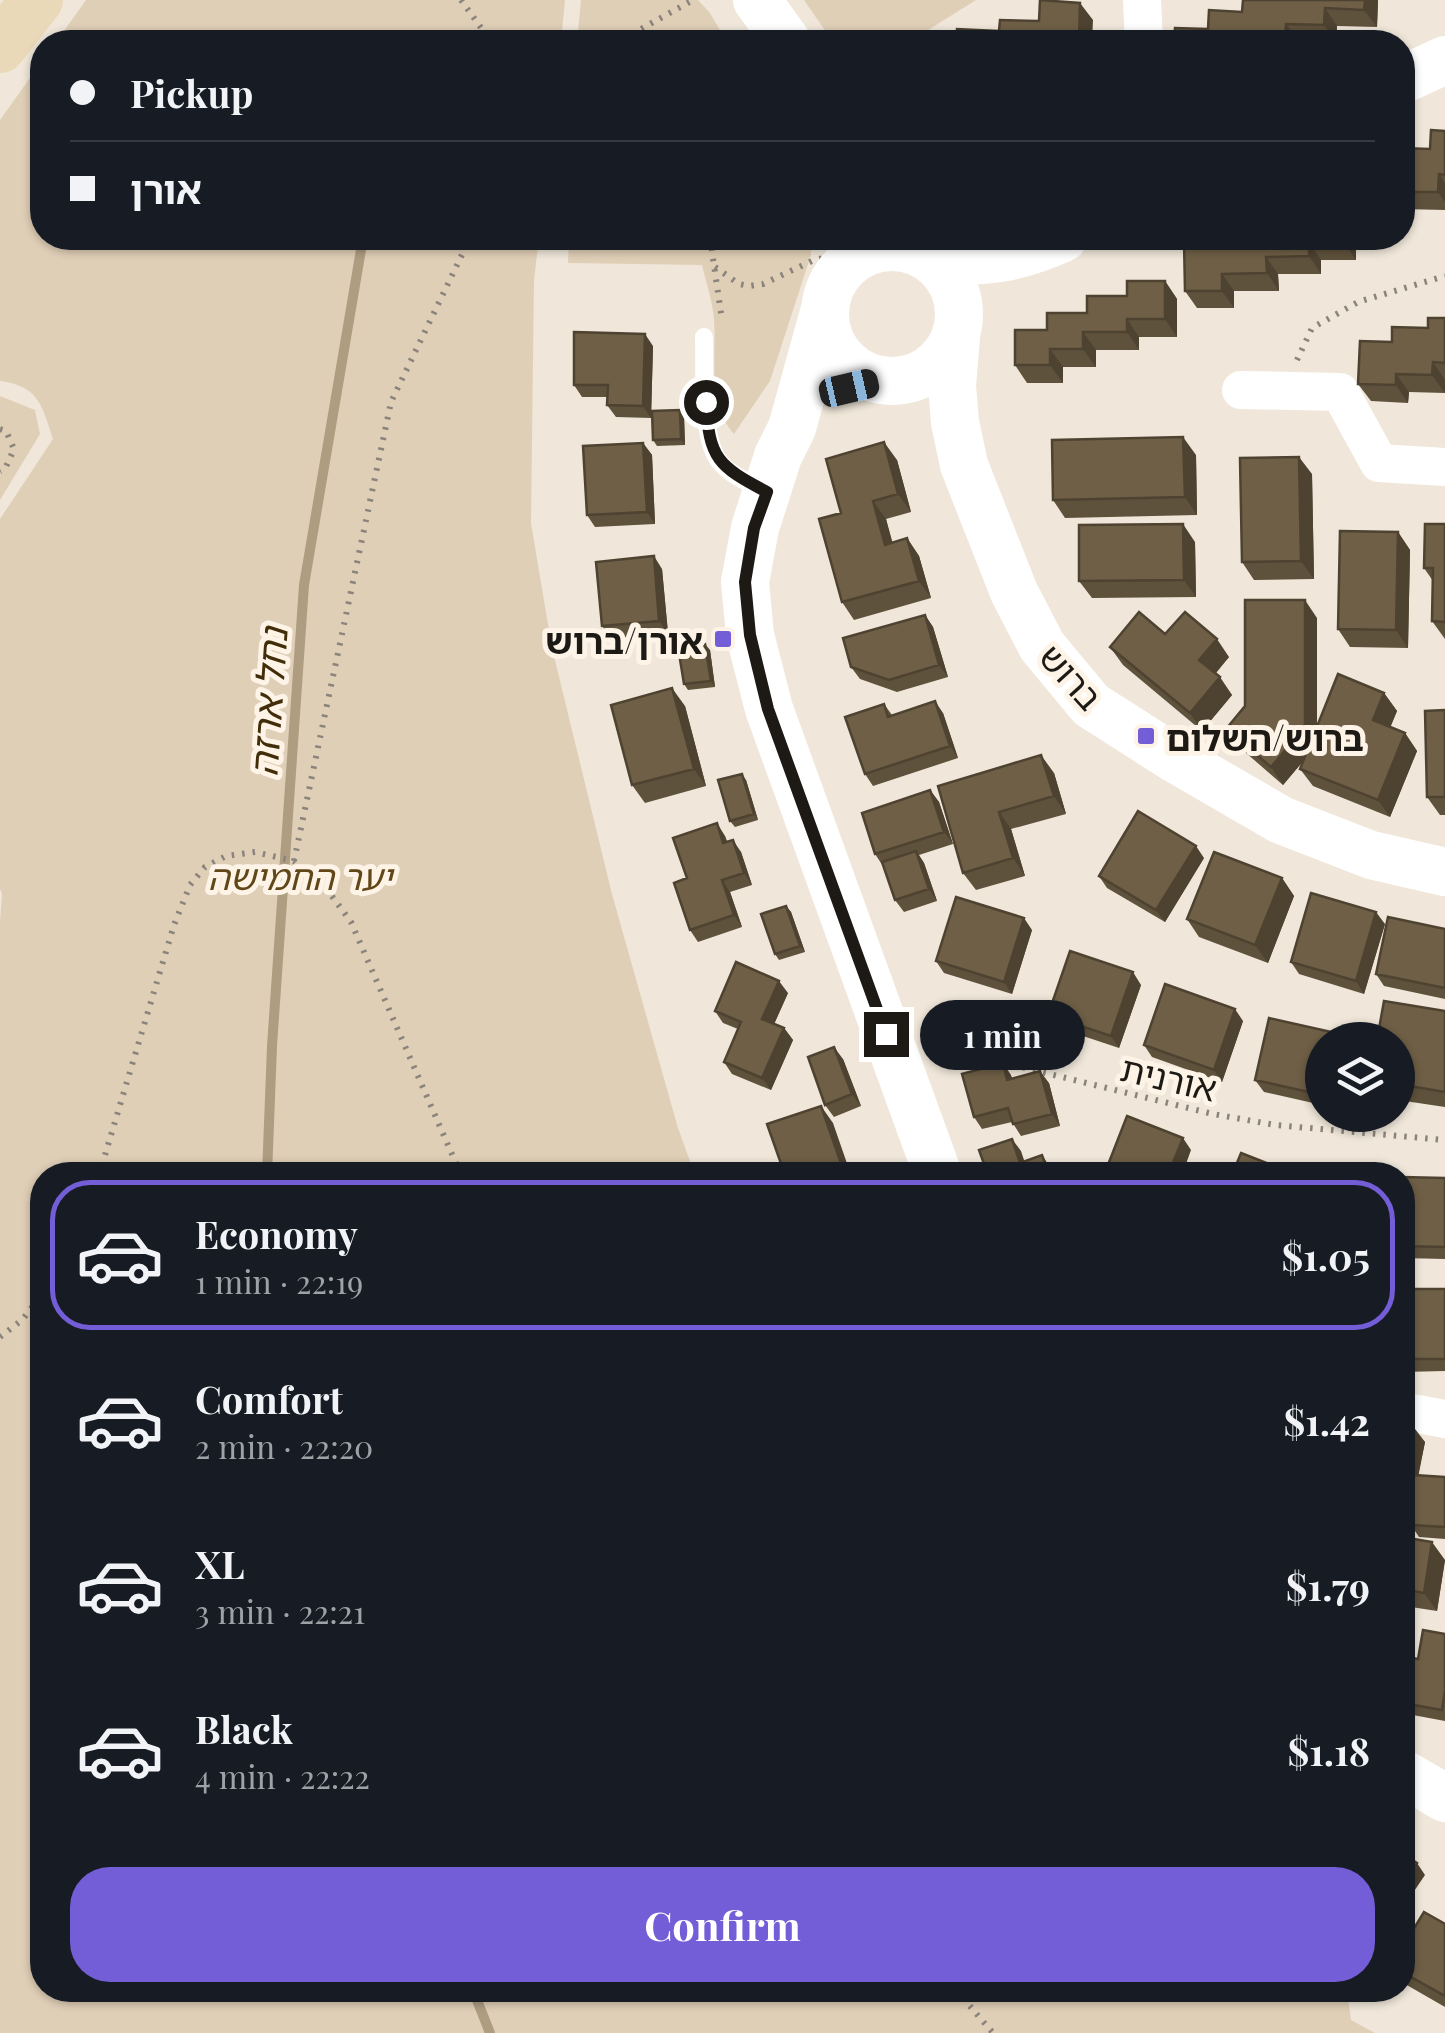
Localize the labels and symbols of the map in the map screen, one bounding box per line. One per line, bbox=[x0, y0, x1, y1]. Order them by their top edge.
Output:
car bbox=[816, 367, 882, 409]
route start bbox=[684, 380, 729, 425]
place label: אורן/ברוש bbox=[545, 616, 703, 663]
water label: נחל ארזה bbox=[236, 623, 298, 778]
marker: אורן/ברוש bbox=[712, 628, 734, 650]
street label: ברוש bbox=[1030, 633, 1114, 719]
place label: ברוש/השלום bbox=[1166, 713, 1364, 760]
marker: ברוש/השלום bbox=[1135, 725, 1157, 747]
park label: יער החמישה bbox=[208, 852, 395, 899]
callout: 1 min bbox=[921, 999, 1086, 1069]
route end bbox=[864, 1012, 909, 1057]
street label: אורנית bbox=[1116, 1043, 1222, 1111]

